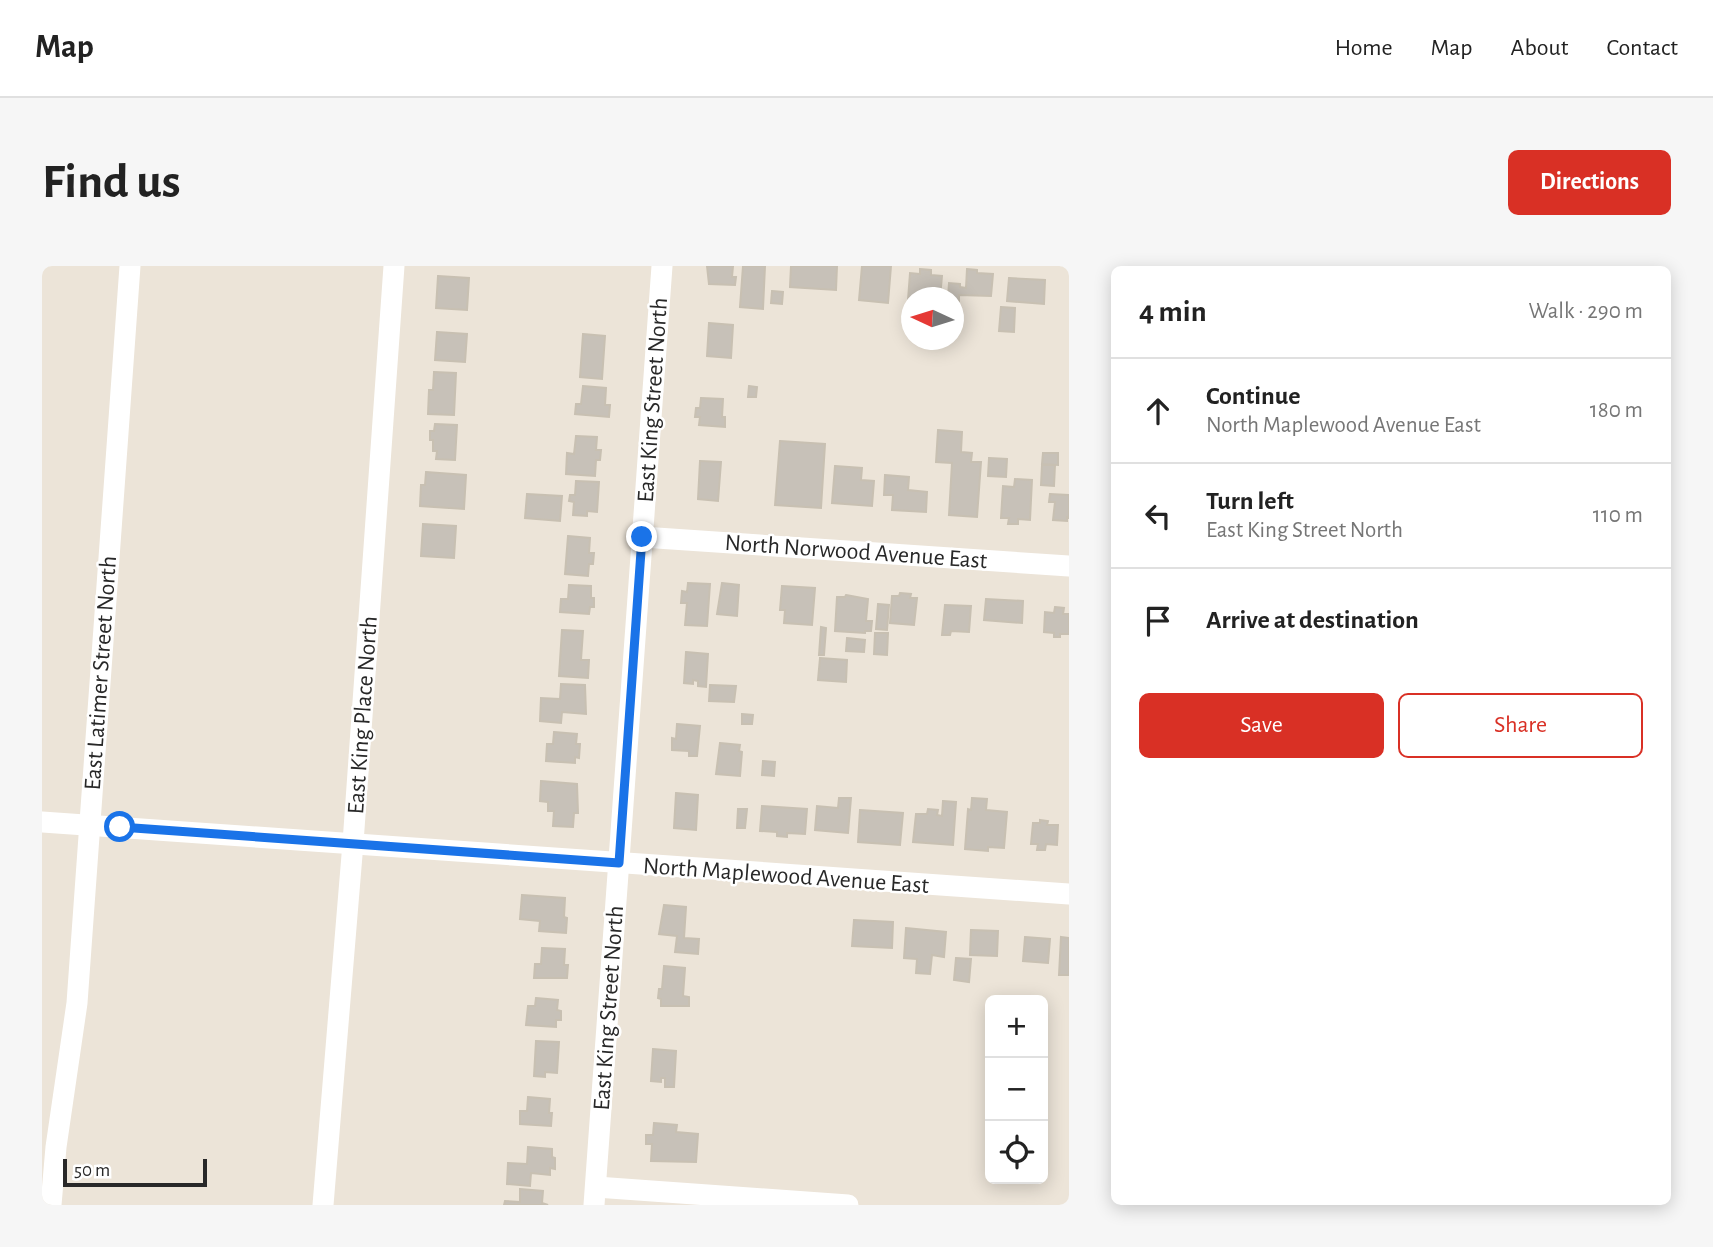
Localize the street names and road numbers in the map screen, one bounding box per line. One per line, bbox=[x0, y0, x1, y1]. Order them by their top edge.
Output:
street label: East King Street North bbox=[634, 297, 672, 503]
street label: North Norwood Avenue East bbox=[724, 531, 988, 573]
street label: East Latimer Street North bbox=[81, 555, 121, 791]
street label: East King Place North bbox=[344, 615, 382, 815]
street label: North Maplewood Avenue East bbox=[642, 854, 930, 898]
street label: East King Street North bbox=[590, 905, 628, 1111]

